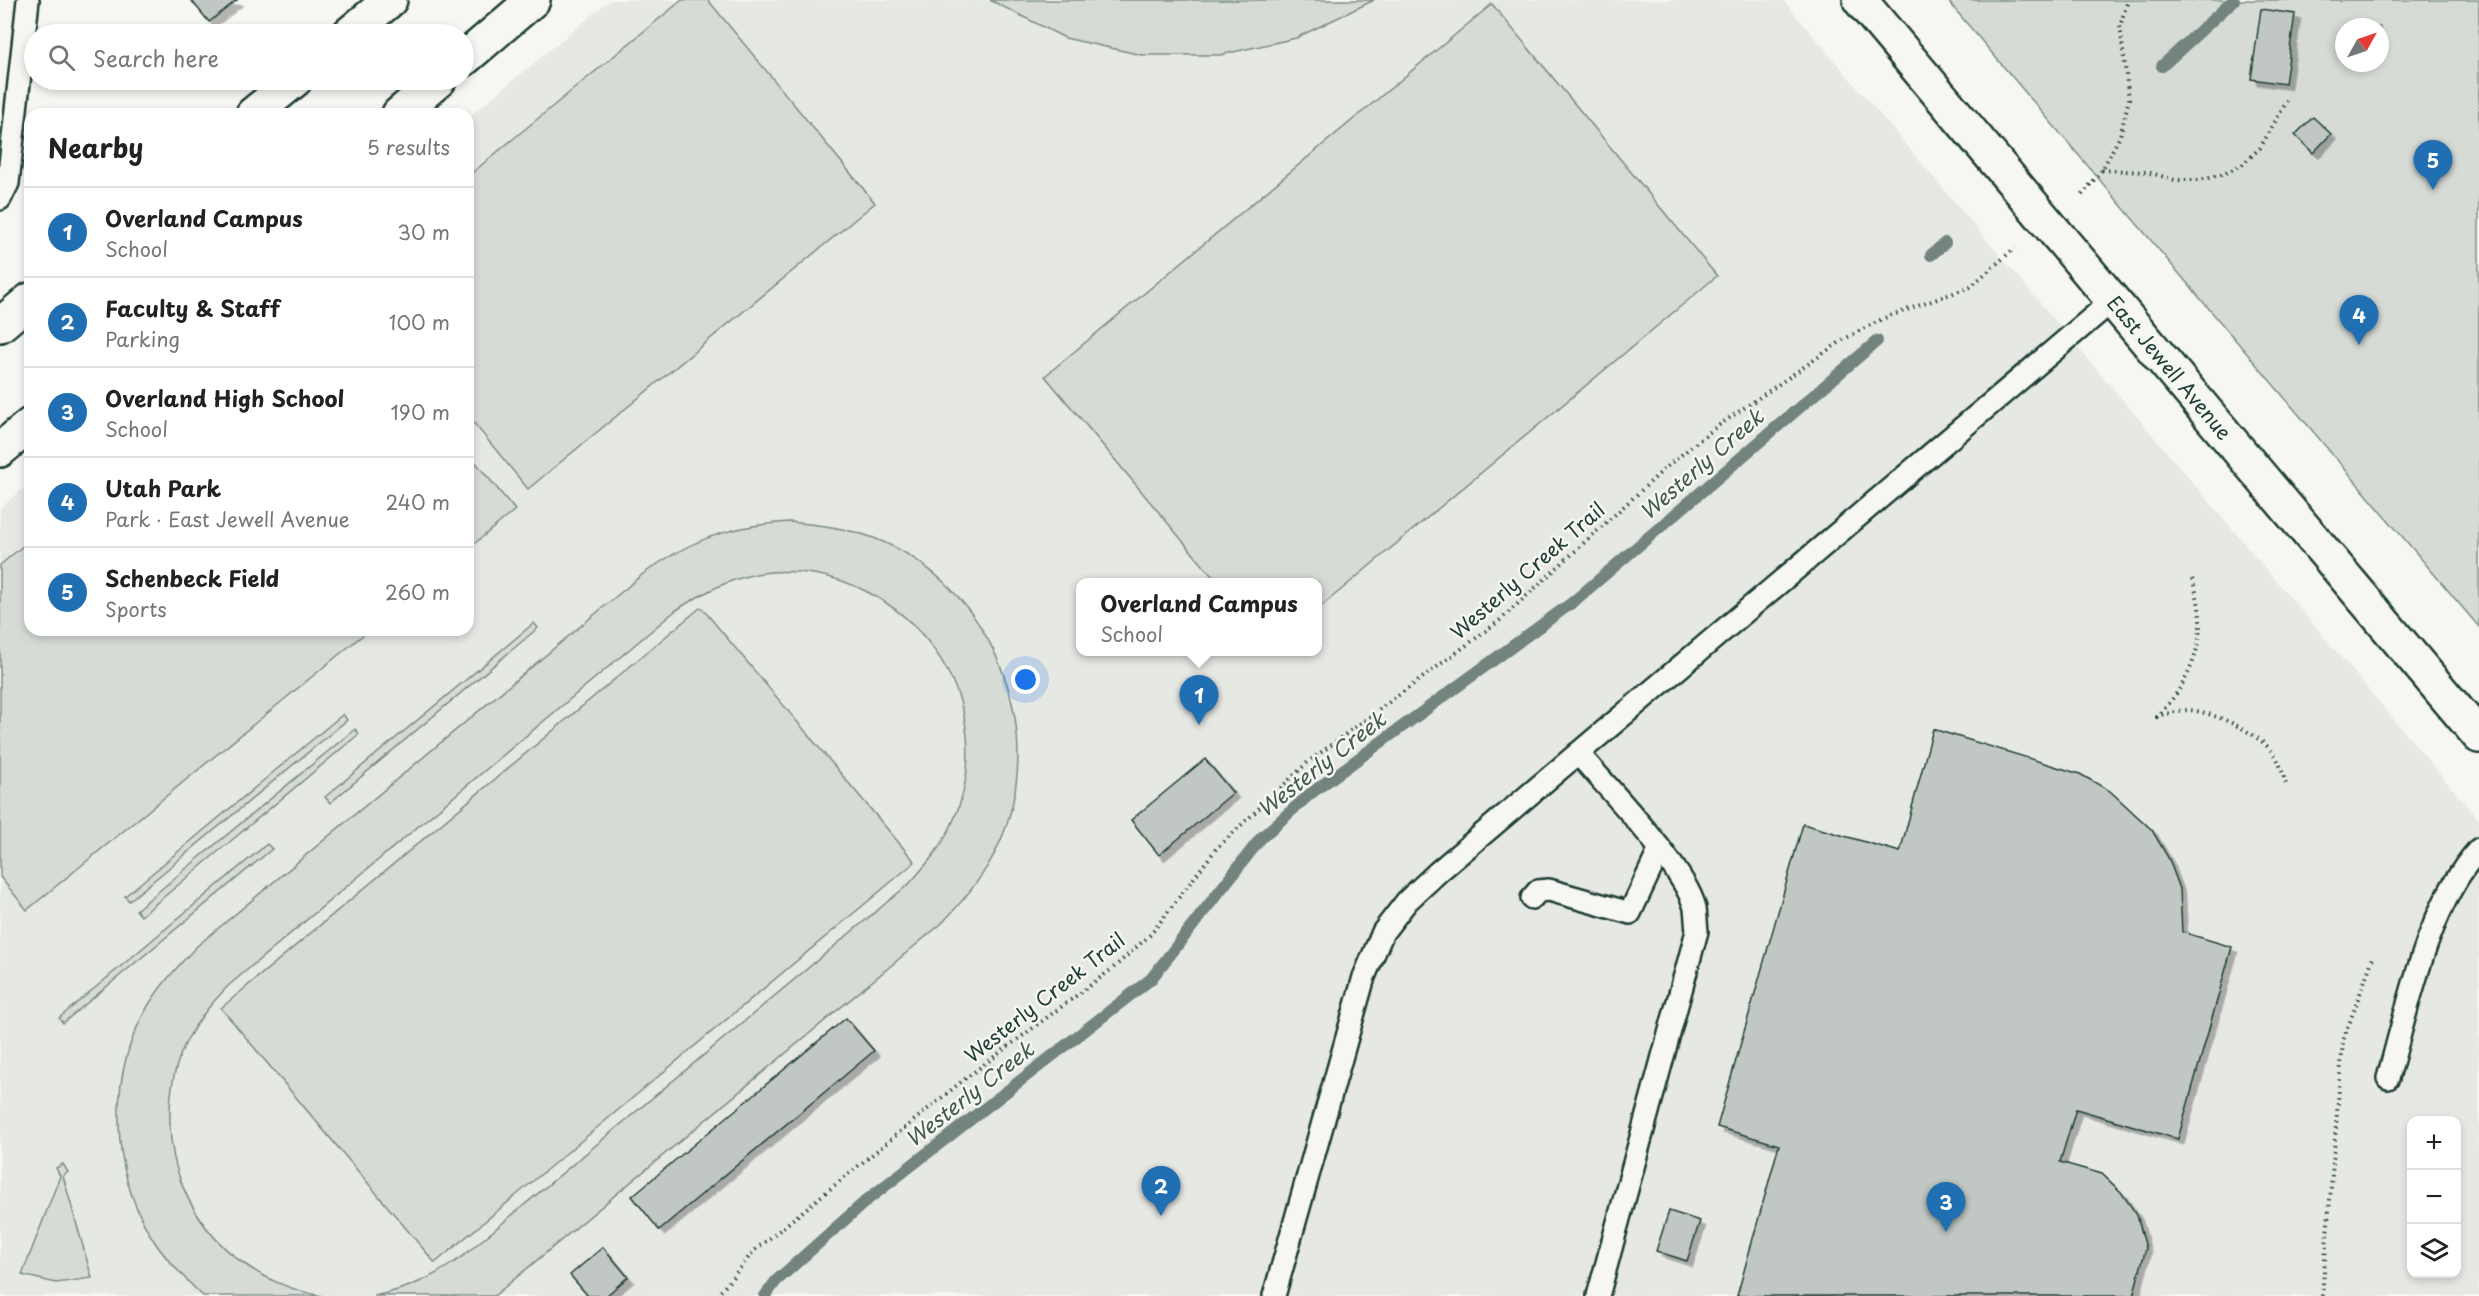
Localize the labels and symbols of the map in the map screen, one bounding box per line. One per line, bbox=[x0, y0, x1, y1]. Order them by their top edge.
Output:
north arrow bbox=[2335, 18, 2389, 72]
pin: 5 bbox=[2414, 140, 2452, 190]
street label: East Jewell Avenue bbox=[2100, 289, 2239, 446]
pin: 4 bbox=[2340, 296, 2378, 345]
water label: Westerly Creek bbox=[1632, 400, 1771, 527]
street label: Westerly Creek Trail bbox=[1443, 495, 1611, 646]
your location bbox=[1011, 665, 1040, 694]
pin: 1 bbox=[1180, 676, 1218, 725]
water label: Westerly Creek bbox=[1250, 702, 1393, 824]
street label: Westerly Creek Trail bbox=[958, 925, 1131, 1069]
water label: Westerly Creek bbox=[898, 1032, 1041, 1154]
pin: 2 bbox=[1142, 1166, 1180, 1216]
pin: 3 bbox=[1926, 1182, 1966, 1232]

